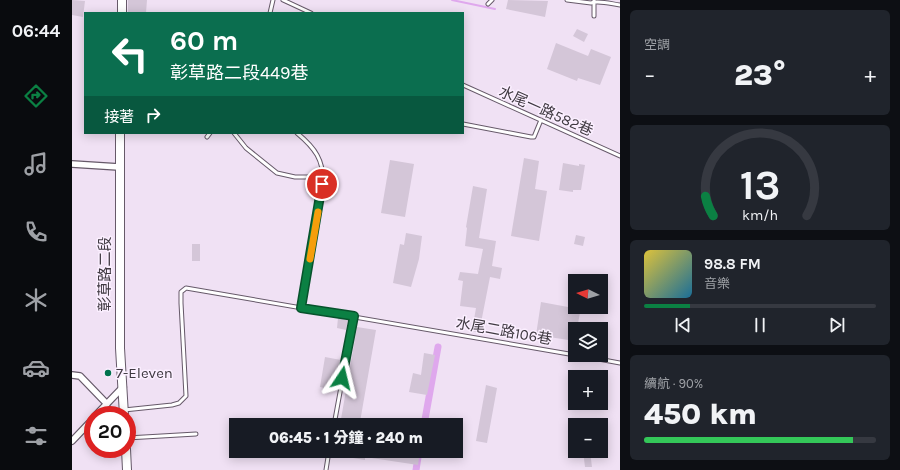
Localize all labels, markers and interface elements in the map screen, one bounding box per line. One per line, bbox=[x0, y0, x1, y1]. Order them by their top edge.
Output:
text: 06:44 bbox=[12, 20, 60, 42]
text: 60 m bbox=[170, 24, 238, 57]
icon: left bbox=[104, 28, 156, 80]
text: 空調 bbox=[644, 37, 670, 52]
text: 23° bbox=[734, 57, 786, 93]
text: 彰草路二段449巷 bbox=[170, 62, 309, 84]
text: − bbox=[644, 62, 656, 88]
text: + bbox=[864, 62, 876, 88]
icon: directions bbox=[22, 82, 50, 110]
street label: 水尾一路582巷 bbox=[496, 82, 596, 140]
icon: right bbox=[142, 104, 164, 126]
text: 接著 bbox=[104, 108, 134, 126]
icon: music bbox=[22, 150, 50, 178]
text: 13 bbox=[740, 160, 780, 208]
pin bbox=[305, 167, 339, 201]
icon: arrive bbox=[311, 173, 333, 195]
text: km/h bbox=[742, 206, 778, 223]
icon: phone bbox=[22, 218, 50, 246]
street label: 彰草路二段 bbox=[96, 236, 114, 312]
text: 98.8 FM bbox=[704, 255, 761, 273]
north arrow bbox=[568, 274, 608, 314]
map controls bbox=[568, 274, 608, 458]
text: 音樂 bbox=[704, 276, 730, 291]
icon: climate bbox=[22, 286, 50, 314]
street label: 水尾二路106巷 bbox=[454, 314, 554, 348]
icon: previous bbox=[672, 314, 694, 336]
icon: pause bbox=[749, 314, 771, 336]
icon: next bbox=[826, 314, 848, 336]
button: layers bbox=[568, 322, 608, 362]
icon: car bbox=[22, 354, 50, 382]
position arrow bbox=[321, 357, 363, 399]
place label: 7-Eleven bbox=[116, 364, 173, 382]
marker: 7-Eleven bbox=[103, 368, 113, 378]
button: + bbox=[568, 370, 608, 410]
text: 續航 · 90% bbox=[644, 376, 703, 391]
text: 450 km bbox=[644, 396, 757, 432]
speed limit sign: 20 bbox=[84, 406, 136, 458]
button: − bbox=[568, 418, 608, 458]
icon: filters bbox=[22, 422, 50, 450]
text: 06:45 · 1 分鐘 · 240 m bbox=[269, 429, 423, 447]

